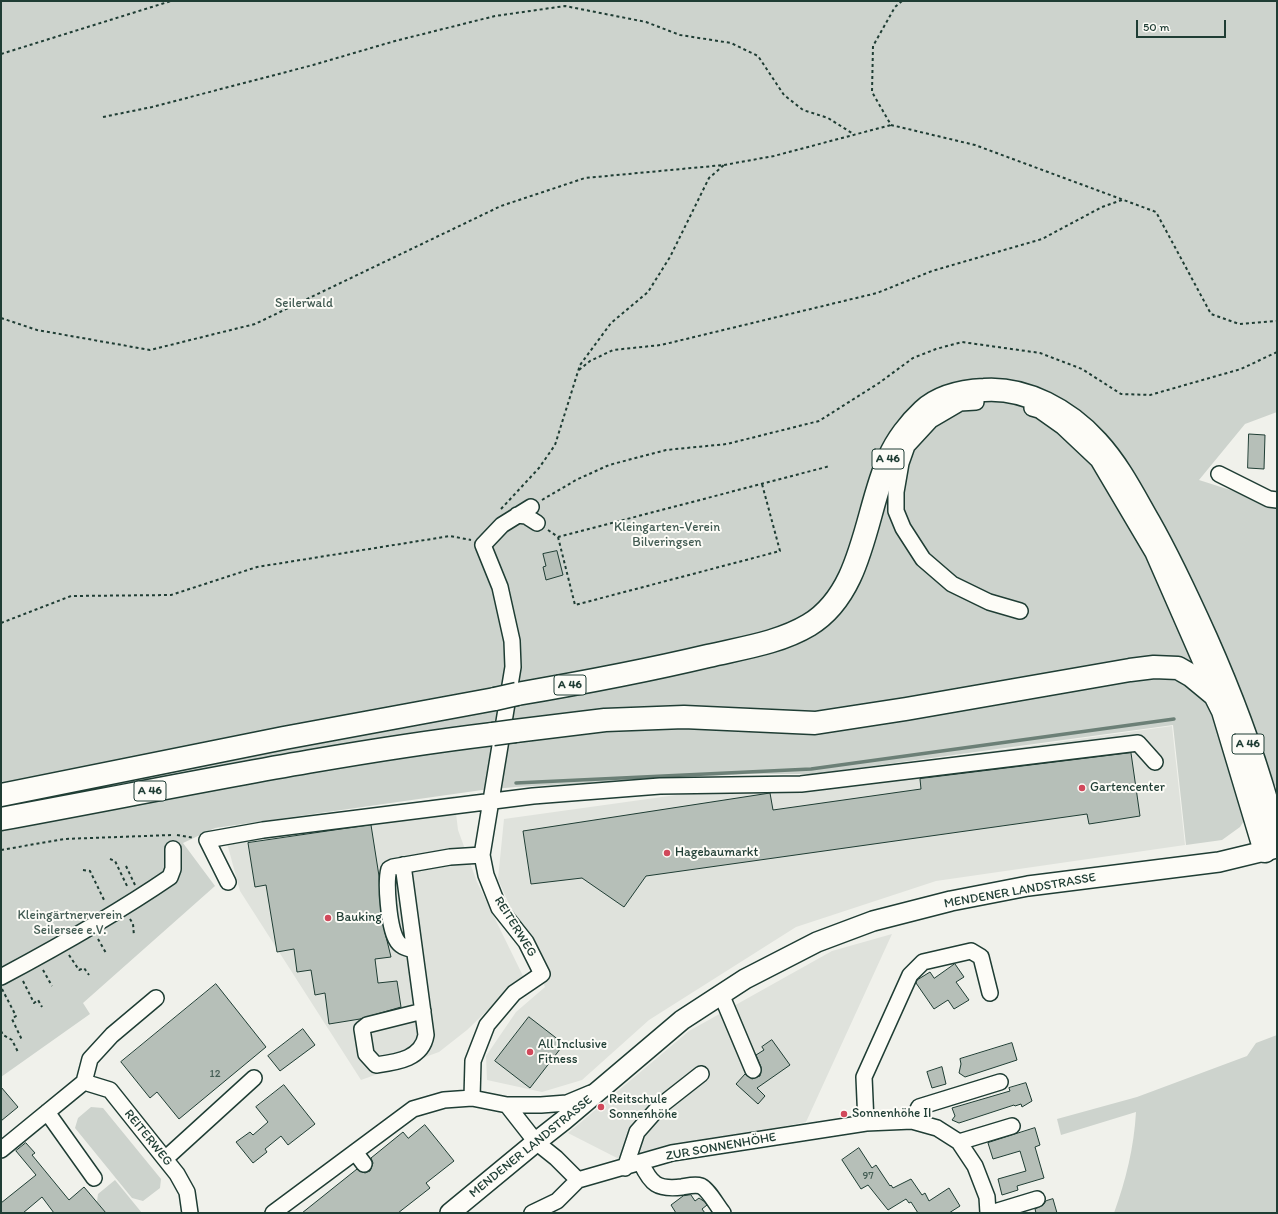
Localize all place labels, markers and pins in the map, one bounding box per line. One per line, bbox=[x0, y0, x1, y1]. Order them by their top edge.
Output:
place label: Gartencenter bbox=[1090, 780, 1165, 796]
marker: Gartencenter bbox=[1077, 783, 1087, 793]
place label: Hagebaumarkt bbox=[675, 845, 758, 861]
marker: Hagebaumarkt bbox=[662, 848, 672, 858]
place label: Bauking bbox=[336, 910, 382, 926]
marker: Bauking bbox=[323, 913, 333, 923]
place label: All Inclusive Fitness bbox=[538, 1037, 607, 1068]
marker: All Inclusive Fitness bbox=[525, 1047, 535, 1057]
place label: Reitschule Sonnenhöhe bbox=[609, 1092, 677, 1123]
marker: Reitschule Sonnenhöhe bbox=[596, 1102, 606, 1112]
place label: Sonnenhöhe II bbox=[852, 1106, 931, 1122]
marker: Sonnenhöhe II bbox=[839, 1109, 849, 1119]

